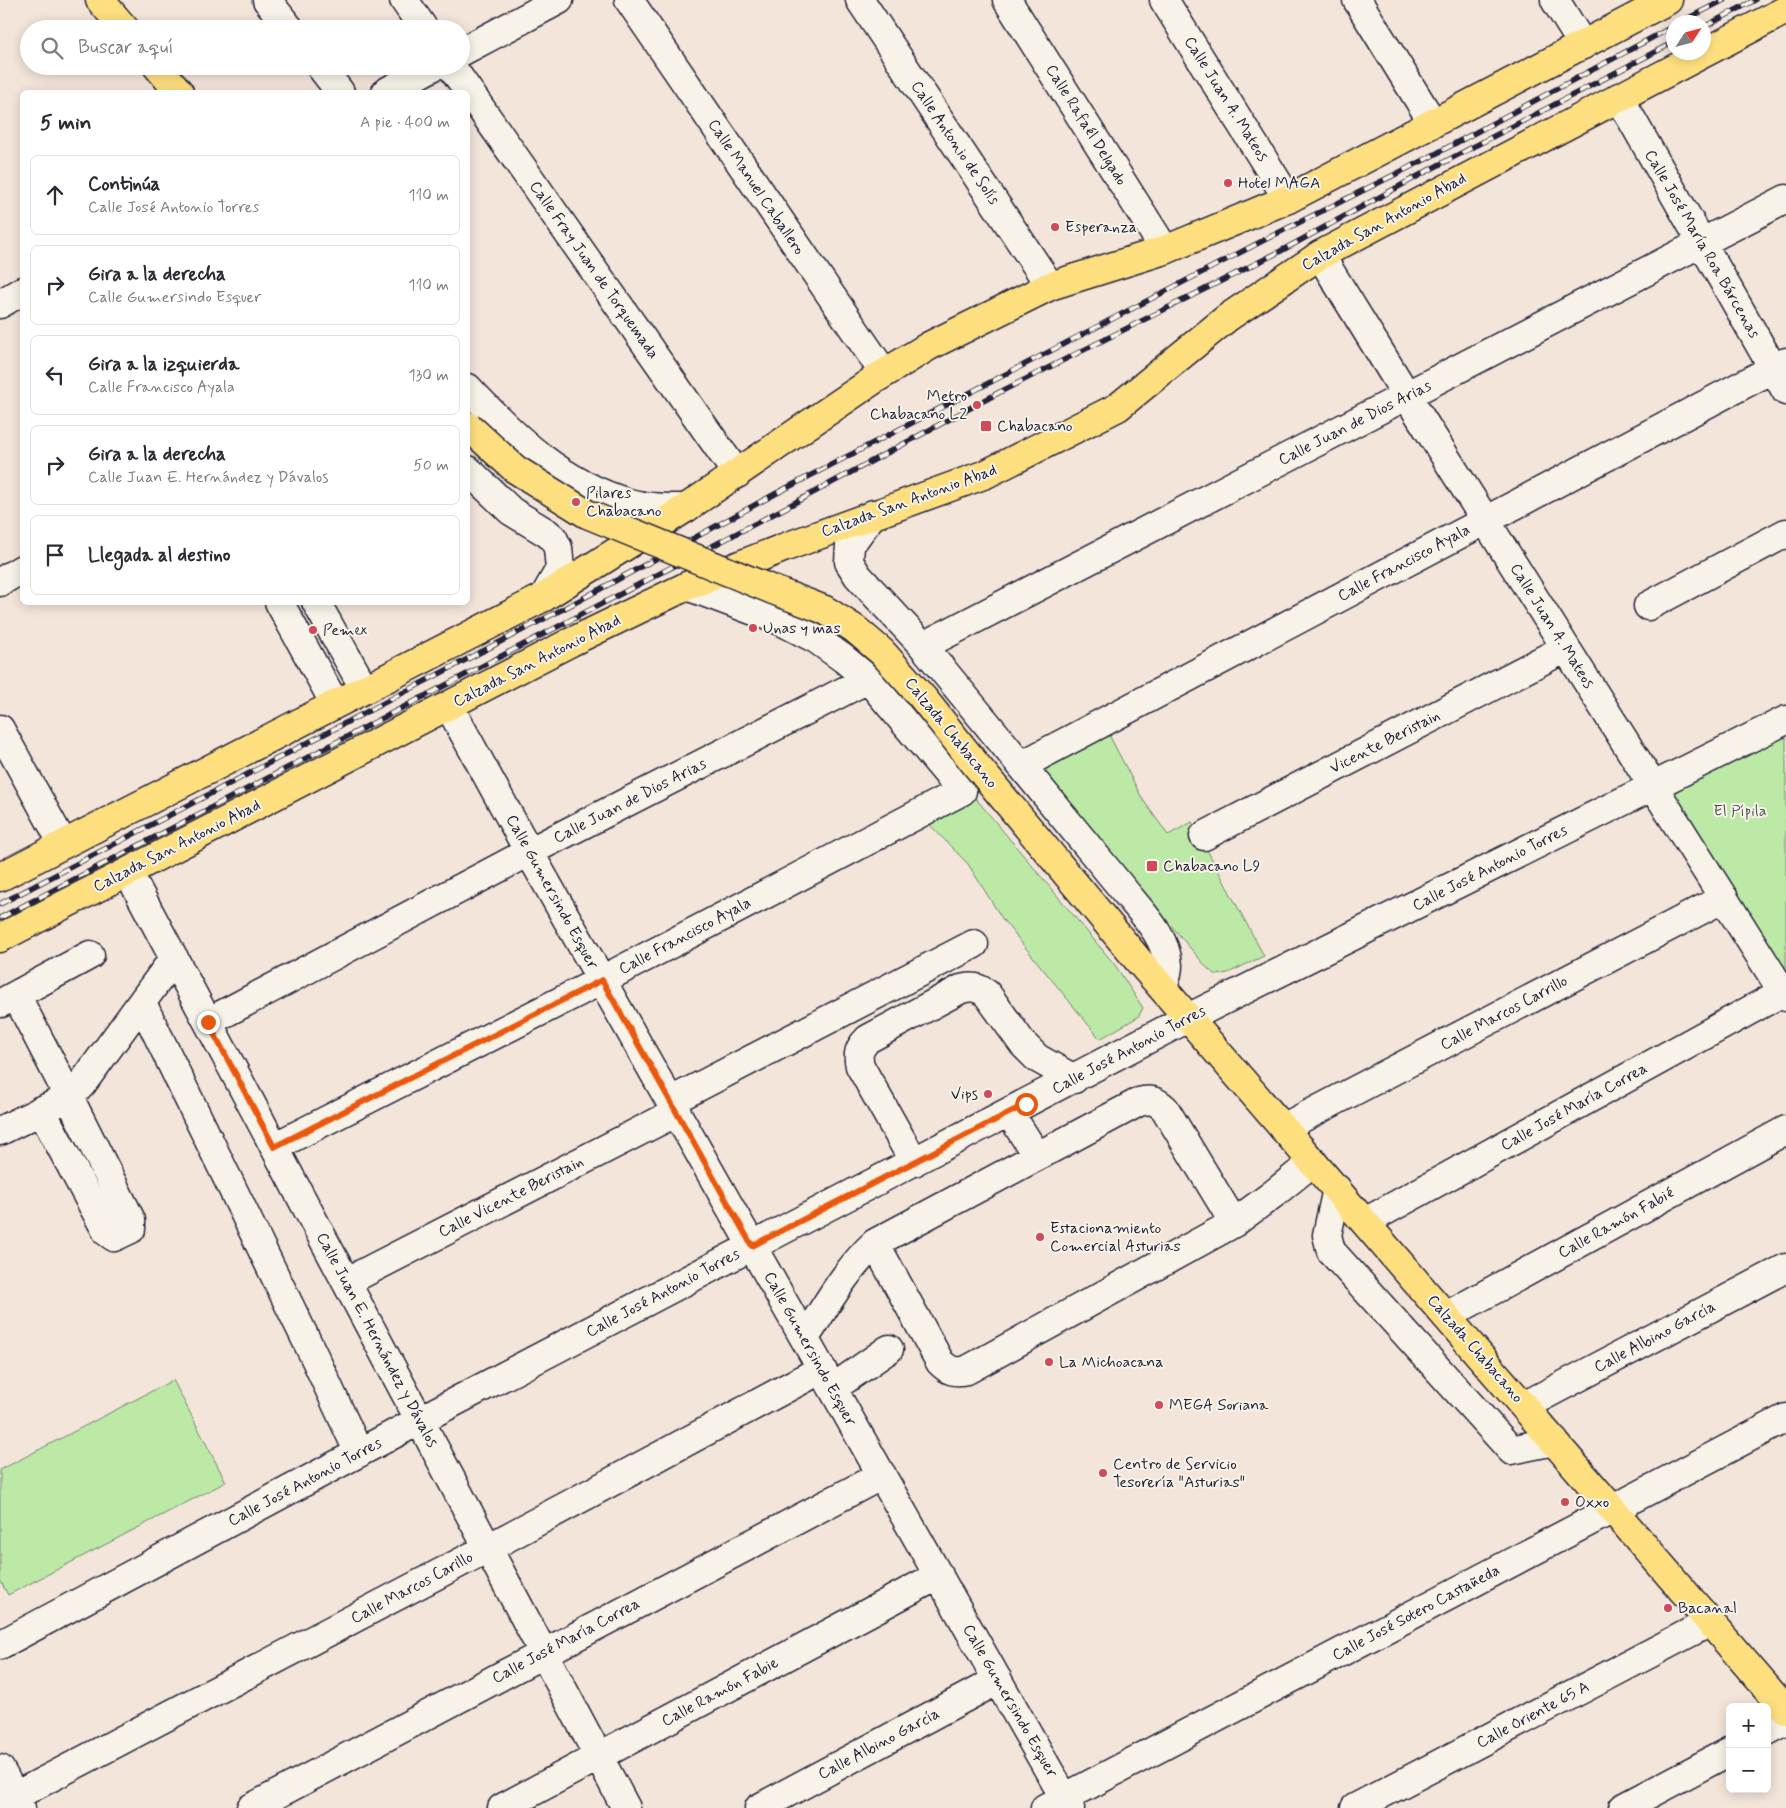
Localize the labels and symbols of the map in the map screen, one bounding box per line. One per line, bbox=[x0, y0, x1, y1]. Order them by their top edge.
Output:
north arrow bbox=[1666, 15, 1711, 60]
street label: Calle Juan A. Mateos bbox=[1179, 32, 1273, 166]
street label: Calle Rafaél Delgado bbox=[1040, 61, 1132, 189]
street label: Calle Antonio de Solís bbox=[906, 77, 1004, 209]
street label: Calle Manuel Caballero bbox=[703, 115, 809, 259]
street label: Calle José María Roa Bárcenas bbox=[1639, 146, 1765, 342]
street label: Calzada San Antonio Abad bbox=[1298, 168, 1470, 276]
place label: Hotel MAGA bbox=[1238, 173, 1320, 194]
street label: Calle Fray Juan de Torquemada bbox=[524, 177, 664, 363]
marker: Hotel MAGA bbox=[1222, 177, 1234, 189]
place label: Esperanza bbox=[1065, 217, 1137, 238]
marker: Esperanza bbox=[1049, 221, 1061, 233]
street label: Calle Juan de Dios Arias bbox=[1275, 375, 1435, 471]
place label: Metro Chabacano L2 bbox=[870, 386, 967, 425]
marker: Metro Chabacano L2 bbox=[971, 399, 983, 411]
place label: Chabacano bbox=[997, 416, 1073, 437]
marker: Chabacano bbox=[979, 419, 993, 433]
street label: Calzada San Antonio Abad bbox=[818, 459, 1000, 543]
place label: Pilares Chabacano bbox=[586, 483, 662, 522]
marker: Pilares Chabacano bbox=[570, 496, 582, 508]
street label: Calle Francisco Ayala bbox=[1334, 519, 1474, 607]
street label: Calle Juan A. Mateos bbox=[1505, 559, 1599, 693]
street label: Calzada San Antonio Abad bbox=[450, 610, 624, 712]
place label: Unas y mas bbox=[763, 618, 841, 639]
place label: Pemex bbox=[323, 620, 367, 641]
marker: Unas y mas bbox=[747, 622, 759, 634]
marker: Pemex bbox=[307, 624, 319, 636]
street label: Calzada Chabacano bbox=[900, 673, 1002, 793]
street label: Vicente Beristain bbox=[1326, 705, 1444, 779]
street label: Calle Juan de Dios Arias bbox=[550, 753, 710, 849]
street label: Calzada San Antonio Abad bbox=[90, 795, 264, 897]
park label: El Pípila bbox=[1714, 801, 1767, 822]
street label: Calle Gumersindo Esquer bbox=[501, 811, 604, 973]
street label: Calle José Antonio Torres bbox=[1409, 820, 1571, 916]
place label: Chabacano L9 bbox=[1163, 856, 1260, 877]
marker: Chabacano L9 bbox=[1145, 859, 1159, 873]
street label: Calle Francisco Ayala bbox=[615, 892, 755, 980]
street label: Calle Marcos Carrillo bbox=[1437, 970, 1571, 1055]
street label: Calle José Antonio Torres bbox=[1048, 1001, 1210, 1099]
route end bbox=[197, 1011, 220, 1034]
street label: Calle José María Correa bbox=[1497, 1058, 1651, 1156]
place label: Vips bbox=[951, 1084, 978, 1105]
marker: Vips bbox=[982, 1088, 994, 1100]
route start bbox=[1015, 1093, 1038, 1116]
street label: Calle Vicente Beristain bbox=[435, 1151, 587, 1243]
street label: Calle Ramón Fabié bbox=[1554, 1183, 1678, 1263]
place label: Estacionamiento Comercial Asturias bbox=[1050, 1218, 1181, 1257]
street label: Calle Juan E. Hernández y Dávalos bbox=[311, 1229, 443, 1451]
marker: Estacionamiento Comercial Asturias bbox=[1034, 1231, 1046, 1243]
street label: Calle José Antonio Torres bbox=[582, 1244, 744, 1342]
street label: Calle Gumersindo Esquer bbox=[759, 1268, 862, 1430]
street label: Calzada Chabacano bbox=[1422, 1290, 1528, 1408]
street label: Calle Albino García bbox=[1591, 1296, 1719, 1378]
place label: La Michoacana bbox=[1059, 1352, 1163, 1373]
marker: La Michoacana bbox=[1043, 1356, 1055, 1368]
place label: MEGA Soriana bbox=[1169, 1395, 1269, 1416]
marker: MEGA Soriana bbox=[1153, 1399, 1165, 1411]
street label: Calle José Antonio Torres bbox=[224, 1433, 386, 1531]
place label: Centro de Servicio Tesorería "Asturias" bbox=[1113, 1454, 1245, 1493]
marker: Centro de Servicio Tesorería "Asturias" bbox=[1097, 1467, 1109, 1479]
place label: Oxxo bbox=[1575, 1492, 1609, 1513]
marker: Oxxo bbox=[1559, 1496, 1571, 1508]
street label: Calle Marcos Carillo bbox=[347, 1547, 477, 1629]
street label: Calle José Sotero Castañeda bbox=[1329, 1560, 1504, 1666]
street label: Calle José María Correa bbox=[488, 1593, 644, 1689]
place label: Bacanal bbox=[1678, 1598, 1737, 1619]
marker: Bacanal bbox=[1662, 1602, 1674, 1614]
street label: Calle Gumersindo Esquer bbox=[958, 1621, 1063, 1782]
street label: Calle Ramón Fabie bbox=[658, 1652, 783, 1732]
street label: Calle Oriente 65 A bbox=[1473, 1676, 1593, 1754]
street label: Calle Albino García bbox=[815, 1703, 943, 1785]

